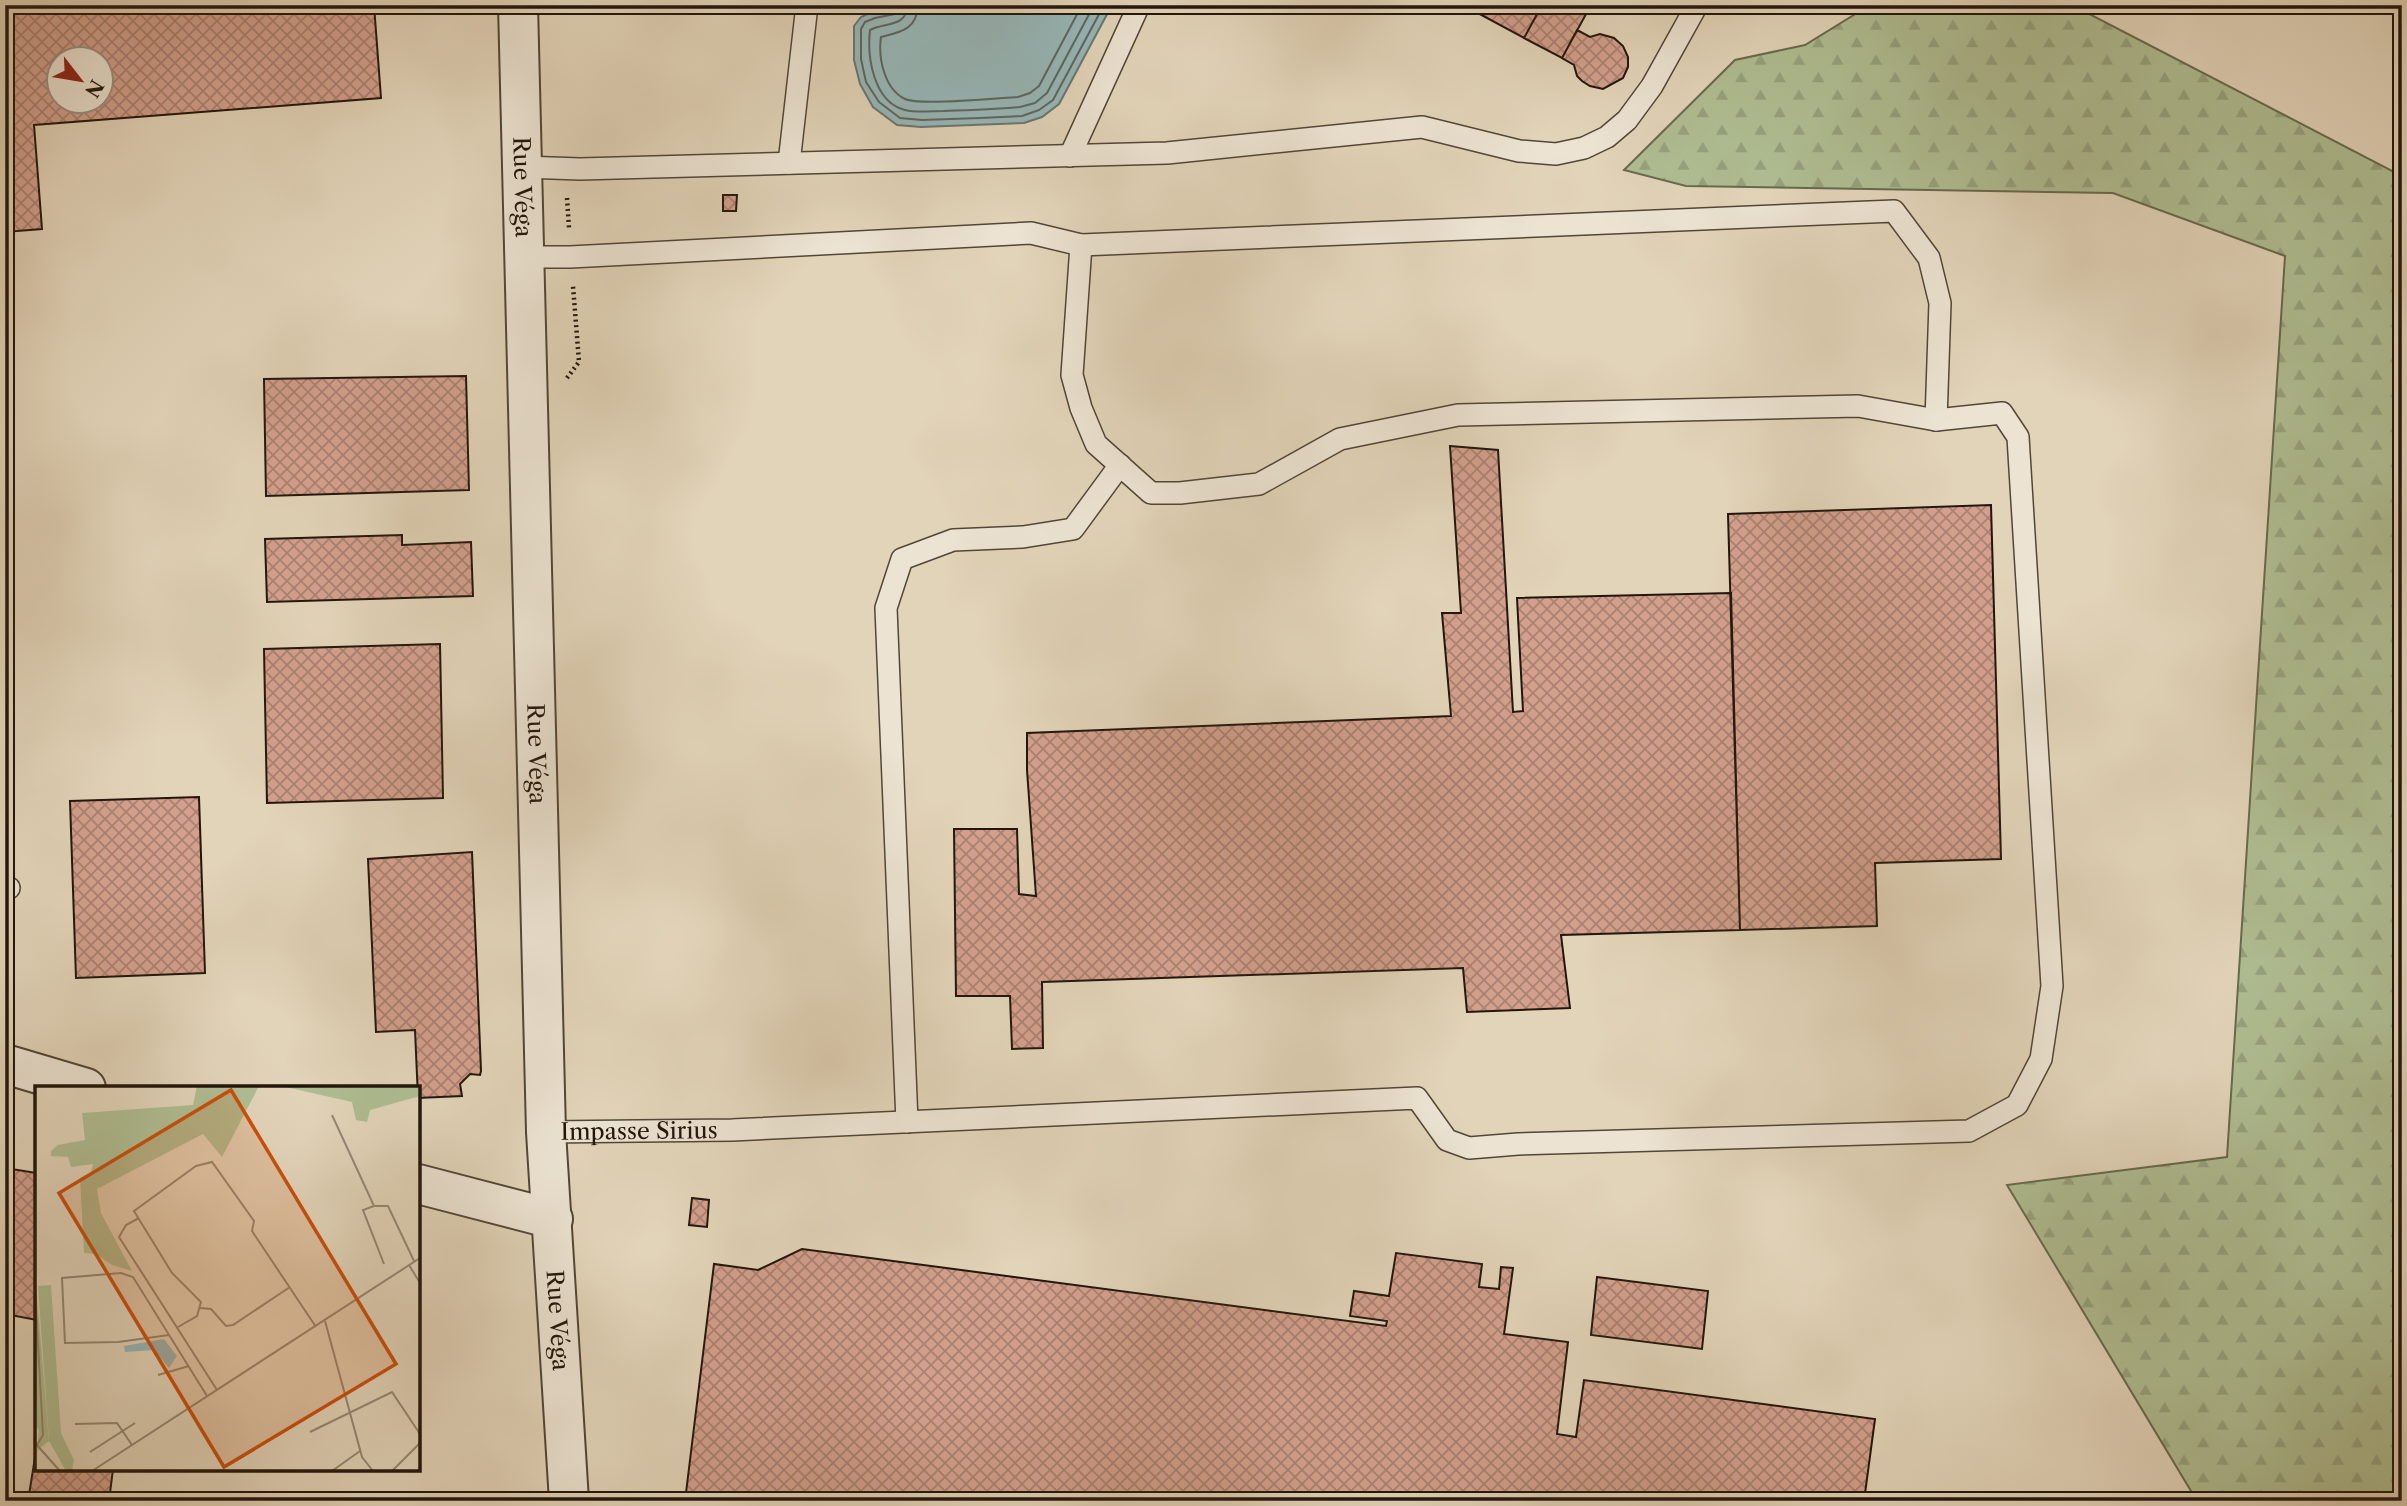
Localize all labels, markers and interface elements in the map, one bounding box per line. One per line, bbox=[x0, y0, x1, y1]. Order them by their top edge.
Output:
north arrow bbox=[46, 46, 116, 116]
text: N bbox=[80, 75, 108, 101]
street label: Rue Véga bbox=[507, 136, 538, 239]
street label: Rue Véga bbox=[521, 703, 552, 805]
inset map bbox=[35, 1086, 420, 1471]
street label: Impasse Sirius bbox=[560, 1116, 718, 1146]
street label: Rue Véga bbox=[541, 1269, 575, 1372]

